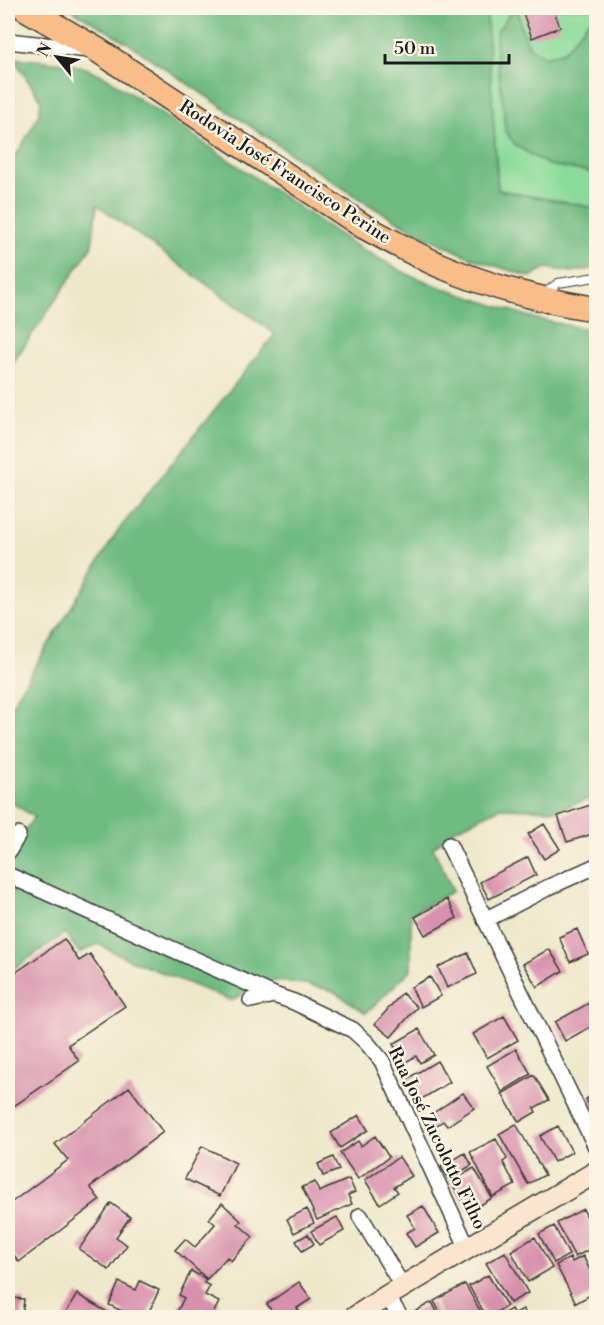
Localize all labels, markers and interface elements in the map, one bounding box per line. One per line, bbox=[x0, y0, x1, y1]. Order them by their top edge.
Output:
north arrow bbox=[27, 27, 87, 87]
scale bar bbox=[385, 27, 510, 65]
text: 50 m bbox=[394, 37, 436, 60]
text: N bbox=[33, 39, 57, 60]
street label: Rodovia José Francisco Perine bbox=[175, 95, 395, 249]
street label: Rua José Zucolotto Filho bbox=[383, 1043, 491, 1233]

